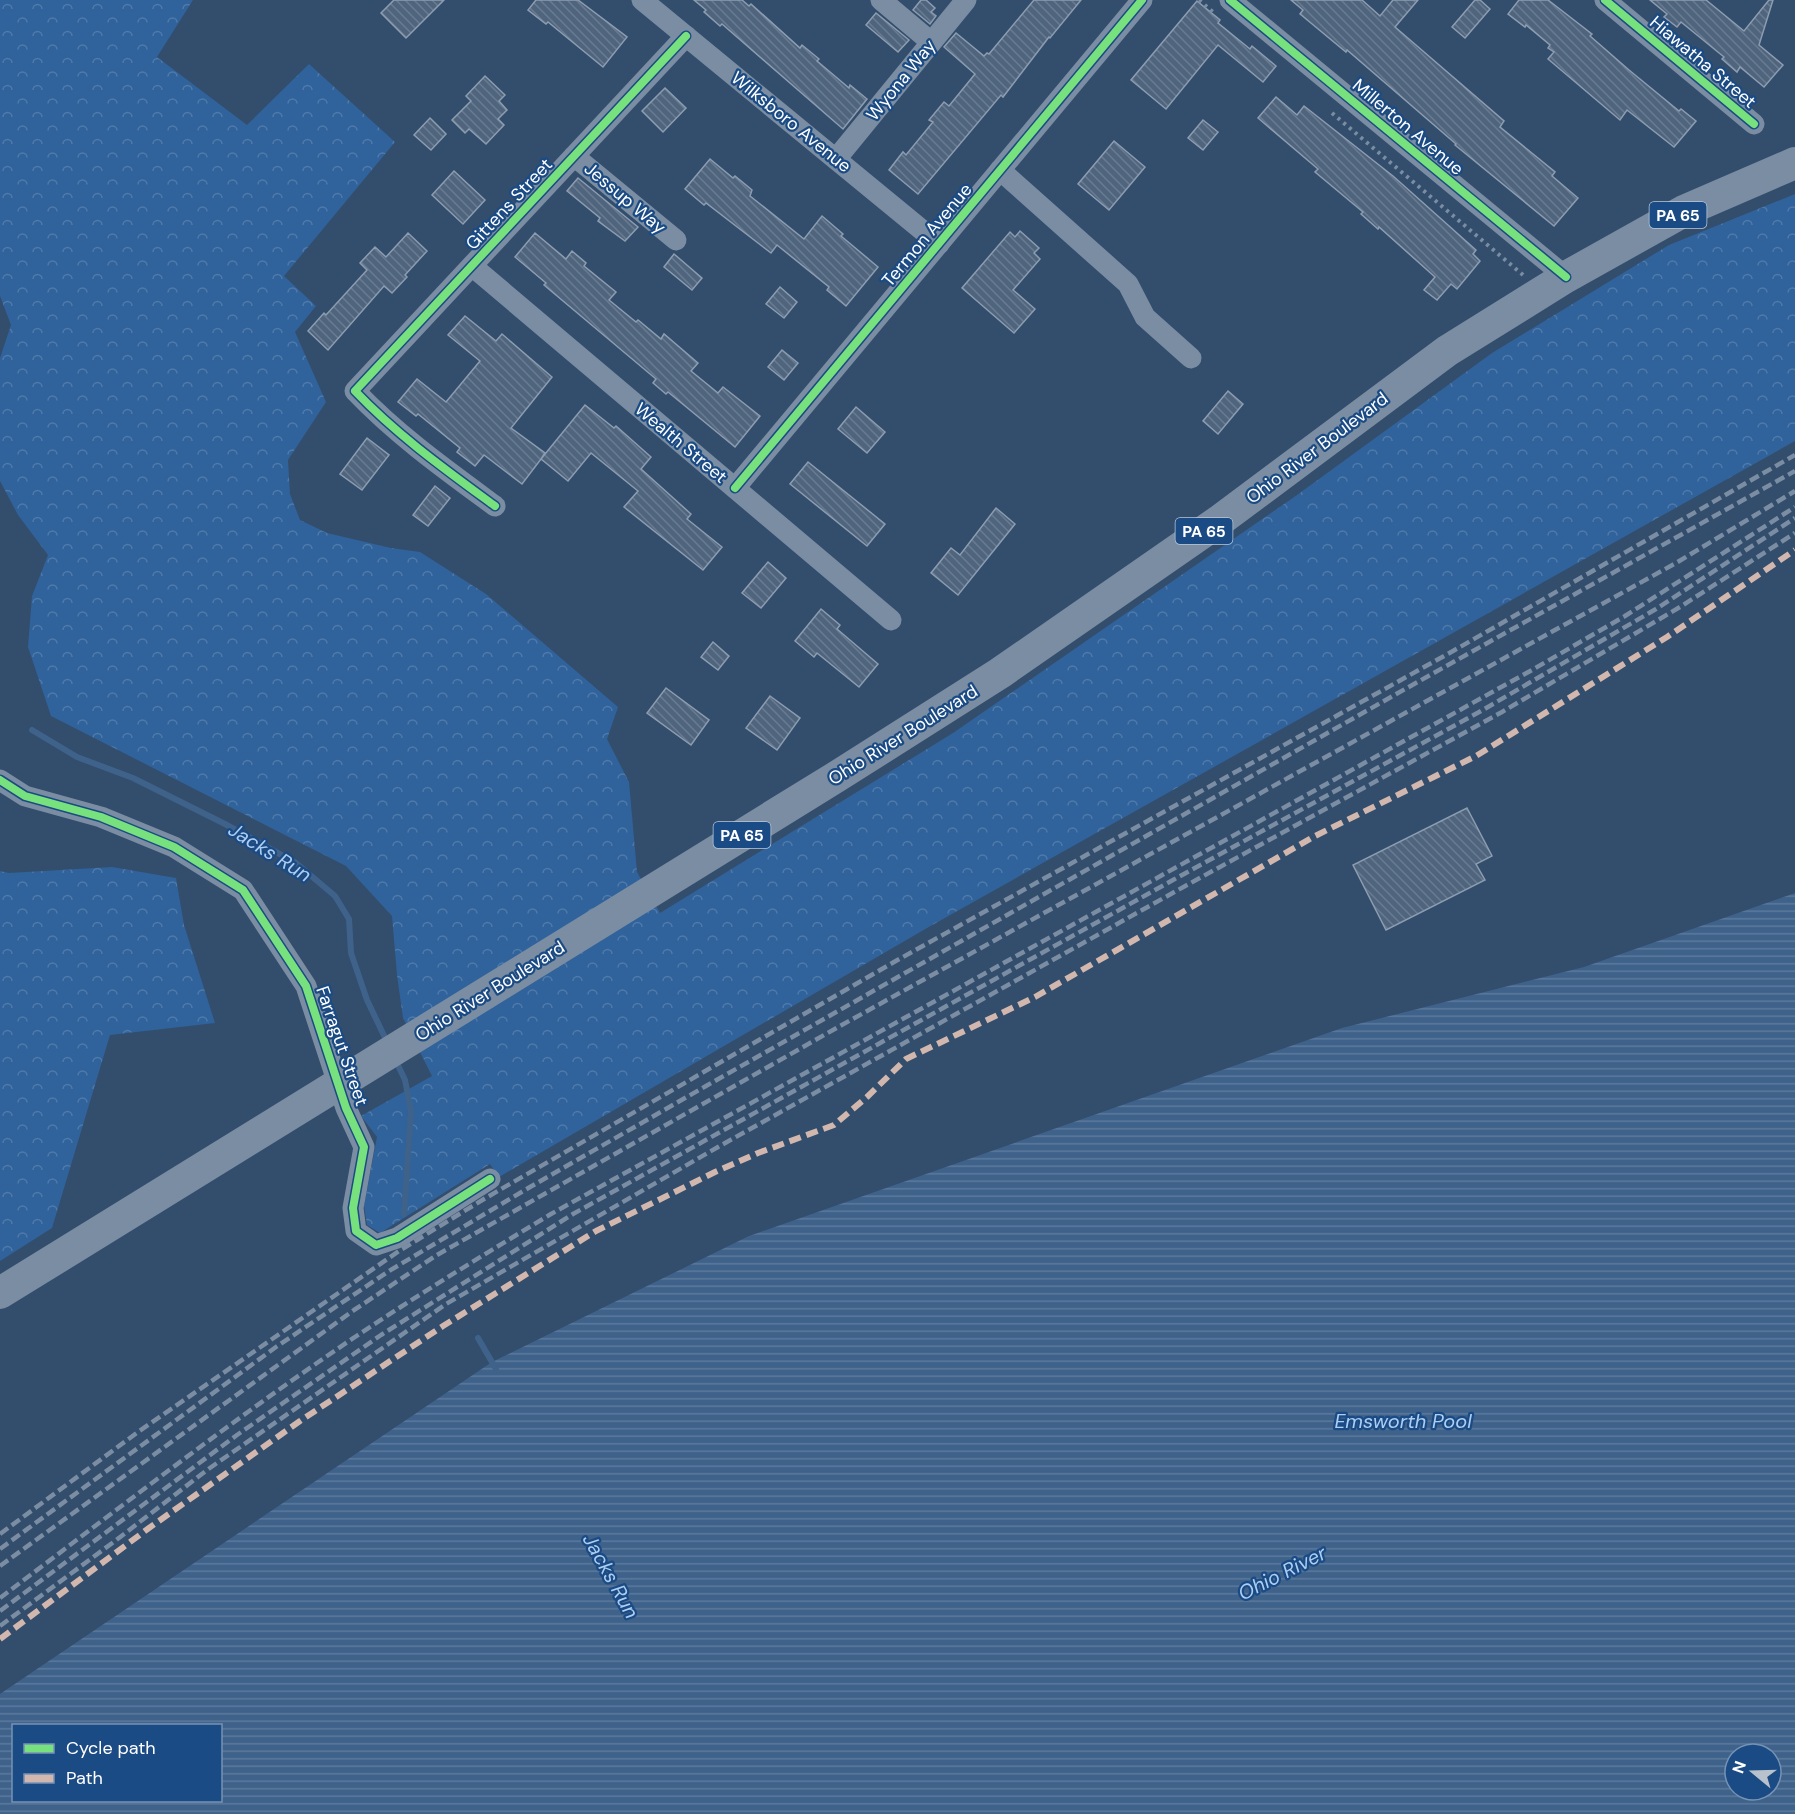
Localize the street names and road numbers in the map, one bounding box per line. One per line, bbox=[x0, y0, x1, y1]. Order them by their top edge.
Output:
street label: Hiawatha Street bbox=[1645, 10, 1761, 114]
street label: Wyona Way bbox=[861, 34, 941, 126]
street label: Wilksboro Avenue bbox=[726, 66, 856, 178]
street label: Millerton Avenue bbox=[1347, 73, 1469, 181]
street label: Gittens Street bbox=[460, 153, 558, 255]
street label: Jessup Way bbox=[579, 157, 671, 239]
street label: Termon Avenue bbox=[877, 178, 977, 292]
road number: PA 65 bbox=[1650, 202, 1706, 228]
street label: Ohio River Boulevard bbox=[1241, 387, 1393, 509]
street label: Wealth Street bbox=[630, 397, 732, 489]
road number: PA 65 bbox=[1176, 518, 1232, 544]
street label: Ohio River Boulevard bbox=[824, 679, 982, 791]
road number: PA 65 bbox=[714, 822, 771, 848]
street label: Ohio River Boulevard bbox=[411, 935, 569, 1047]
street label: Farragut Street bbox=[310, 983, 374, 1109]

